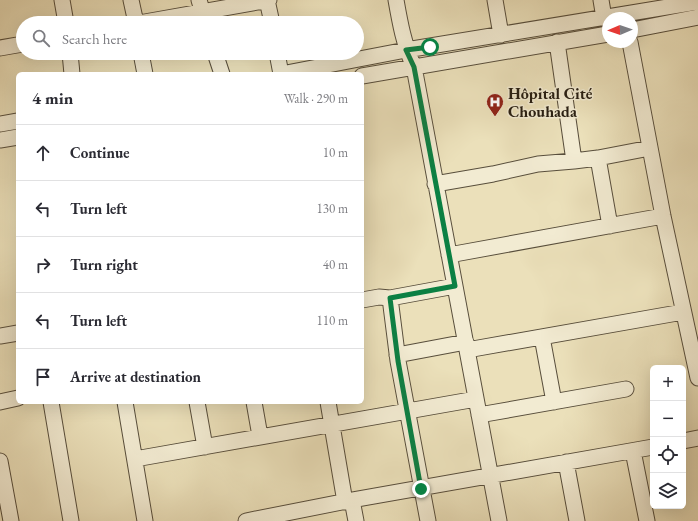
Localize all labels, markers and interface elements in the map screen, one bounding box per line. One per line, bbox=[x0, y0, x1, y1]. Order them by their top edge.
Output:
north arrow bbox=[602, 12, 638, 48]
search box bbox=[16, 16, 364, 60]
icon: search bbox=[30, 27, 52, 49]
text: Search here bbox=[62, 29, 127, 48]
route start bbox=[421, 38, 439, 56]
place label: Hôpital Cité Chouhada bbox=[508, 83, 593, 122]
text: 4 min bbox=[32, 87, 73, 109]
text: Walk · 290 m bbox=[284, 90, 348, 107]
hospital icon: Hôpital Cité Chouhada bbox=[485, 92, 505, 117]
icon: ahead bbox=[32, 142, 54, 164]
text: Continue bbox=[70, 143, 130, 162]
text: 10 m bbox=[323, 144, 348, 161]
icon: left bbox=[32, 198, 54, 220]
text: Turn left bbox=[70, 199, 127, 218]
text: 130 m bbox=[317, 200, 348, 217]
icon: right bbox=[32, 254, 54, 276]
text: Turn right bbox=[70, 255, 138, 274]
text: 40 m bbox=[323, 256, 348, 273]
icon: left bbox=[32, 310, 54, 332]
text: Turn left bbox=[70, 311, 127, 330]
text: 110 m bbox=[317, 312, 348, 329]
map controls bbox=[650, 365, 686, 509]
button: + bbox=[650, 365, 686, 401]
icon: arrive bbox=[32, 366, 54, 388]
text: Arrive at destination bbox=[70, 367, 201, 386]
button: − bbox=[650, 401, 686, 437]
button: locate bbox=[650, 437, 686, 473]
button: layers bbox=[650, 473, 686, 509]
route end bbox=[412, 480, 430, 498]

